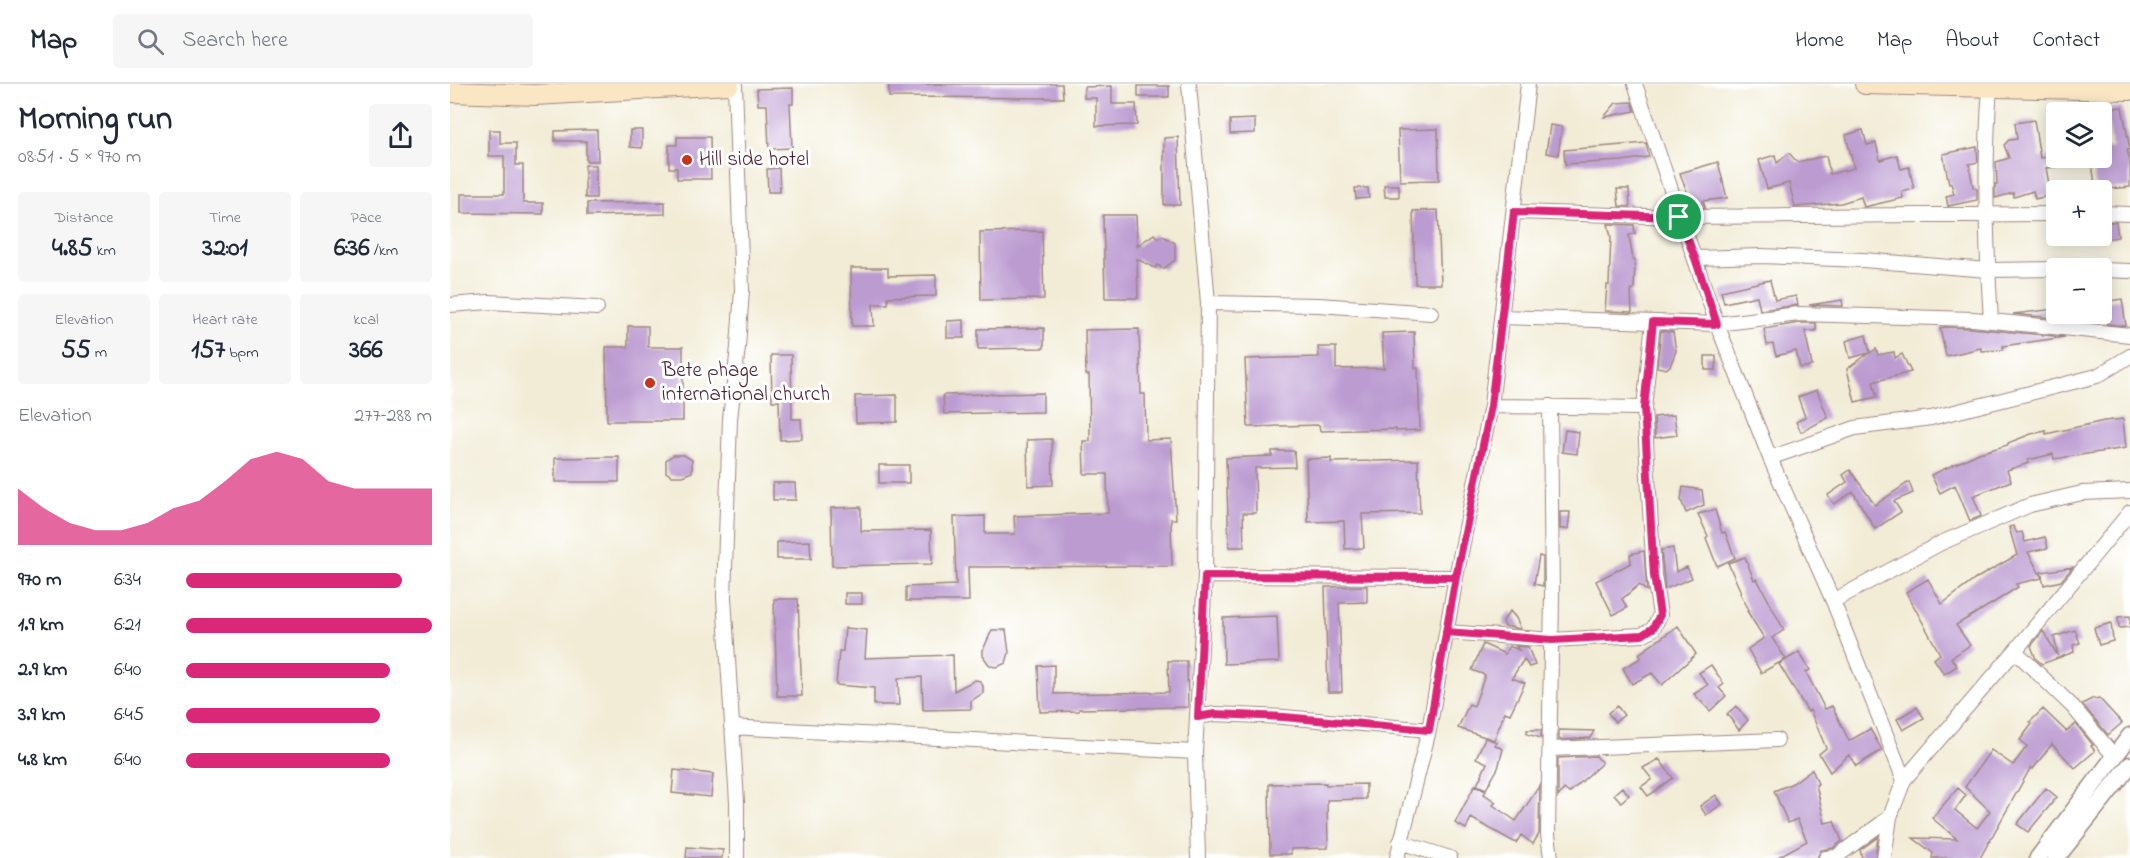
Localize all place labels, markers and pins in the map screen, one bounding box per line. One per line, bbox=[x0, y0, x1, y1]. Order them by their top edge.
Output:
place label: Hill side hotel bbox=[699, 145, 809, 175]
marker: Hill side hotel bbox=[680, 153, 694, 167]
pin bbox=[1653, 191, 1704, 242]
place label: Bete phage international church bbox=[661, 356, 830, 410]
marker: Bete phage international church bbox=[643, 376, 657, 390]

